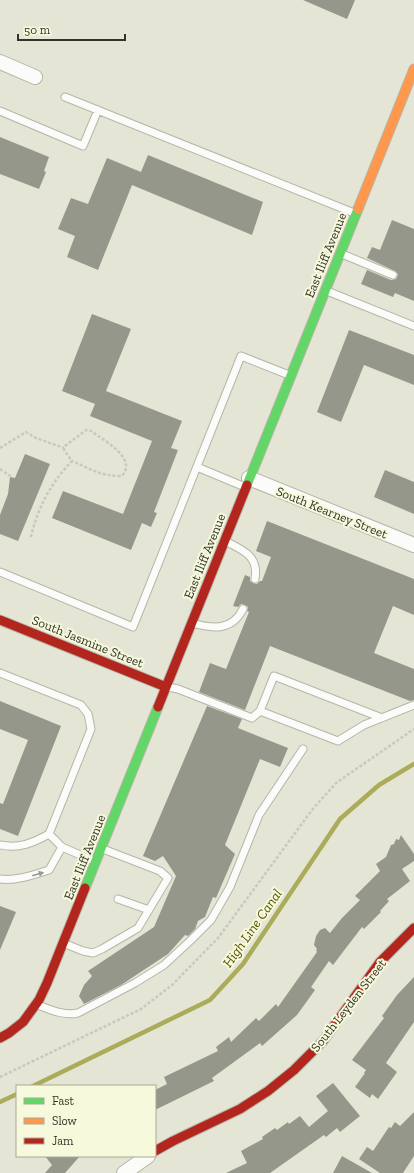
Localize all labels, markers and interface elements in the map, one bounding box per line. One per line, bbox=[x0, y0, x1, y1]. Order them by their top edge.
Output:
scale bar bbox=[18, 16, 125, 42]
text: 50 m bbox=[24, 23, 51, 37]
street label: East Iliff Avenue bbox=[302, 210, 349, 300]
street label: South Kearney Street bbox=[274, 483, 390, 542]
street label: East Iliff Avenue bbox=[181, 511, 228, 601]
street label: South Jasmine Street bbox=[30, 612, 146, 671]
street label: East Iliff Avenue bbox=[61, 812, 108, 902]
one-way arrow bbox=[32, 870, 44, 876]
water label: High Line Canal bbox=[219, 886, 286, 971]
street label: South Leyden Street bbox=[308, 956, 389, 1055]
legend bbox=[16, 1085, 156, 1157]
text: Fast bbox=[52, 1094, 75, 1108]
text: Slow bbox=[52, 1114, 78, 1128]
text: Jam bbox=[52, 1134, 74, 1148]

